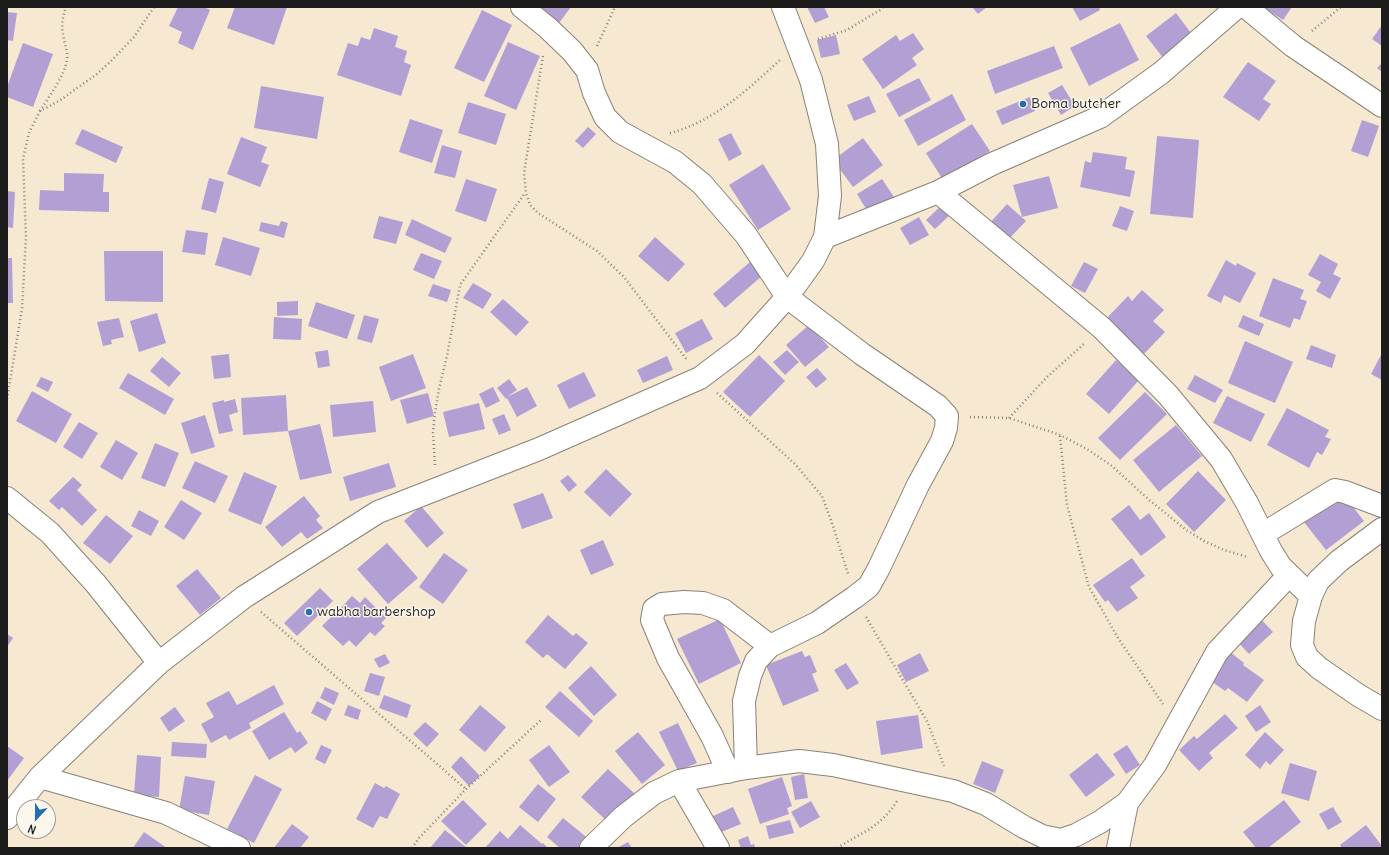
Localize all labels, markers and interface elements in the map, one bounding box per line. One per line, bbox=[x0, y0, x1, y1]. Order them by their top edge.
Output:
place label: Boma butcher bbox=[1031, 96, 1121, 112]
marker: Boma butcher bbox=[1018, 99, 1028, 109]
place label: wabha barbershop bbox=[317, 604, 436, 620]
marker: wabha barbershop bbox=[304, 607, 314, 617]
north arrow bbox=[16, 799, 56, 839]
text: N bbox=[26, 821, 38, 837]

